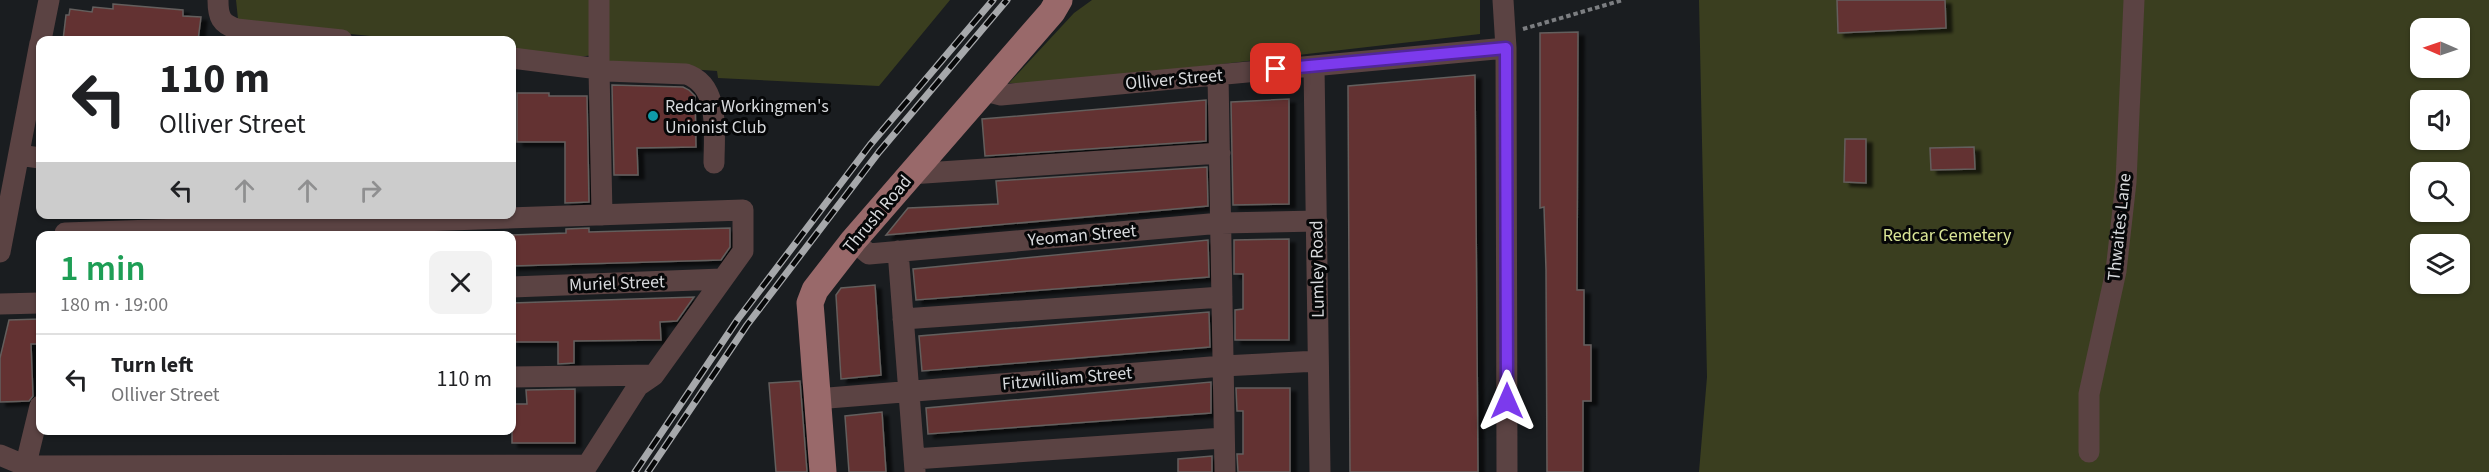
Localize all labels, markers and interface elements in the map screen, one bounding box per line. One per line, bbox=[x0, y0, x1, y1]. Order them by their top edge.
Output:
north arrow bbox=[2410, 18, 2470, 78]
map controls bbox=[2410, 18, 2470, 294]
pin bbox=[1250, 43, 1301, 94]
text: 110 m bbox=[159, 49, 270, 109]
icon: arrive bbox=[1259, 52, 1292, 85]
icon: left bbox=[60, 60, 138, 138]
street label: Olliver Street bbox=[1124, 63, 1224, 96]
button: sound bbox=[2410, 90, 2470, 150]
place label: Redcar Workingmen's Unionist Club bbox=[665, 94, 829, 140]
text: Olliver Street bbox=[159, 105, 306, 144]
marker: Redcar Workingmen's Unionist Club bbox=[646, 109, 660, 123]
button: search bbox=[2410, 162, 2470, 222]
street label: Thrush Road bbox=[837, 170, 918, 259]
street label: Thwaites Lane bbox=[2101, 172, 2138, 282]
icon: left bbox=[165, 174, 198, 207]
icon: ahead bbox=[228, 174, 261, 207]
icon: ahead bbox=[291, 174, 324, 207]
icon: right bbox=[354, 174, 387, 207]
street label: Yeoman Street bbox=[1026, 218, 1137, 253]
street label: Lumley Road bbox=[1304, 220, 1331, 318]
park label: Redcar Cemetery bbox=[1883, 223, 2012, 248]
button: layers bbox=[2410, 234, 2470, 294]
text: 1 min bbox=[60, 243, 146, 294]
button: close bbox=[429, 251, 492, 314]
street label: Muriel Street bbox=[569, 269, 665, 298]
text: 180 m · 19:00 bbox=[60, 291, 168, 319]
text: Turn left bbox=[111, 349, 193, 381]
street label: Fitzwilliam Street bbox=[1001, 360, 1133, 397]
icon: left bbox=[60, 363, 93, 396]
text: 110 m bbox=[437, 363, 492, 395]
position arrow bbox=[1475, 369, 1539, 433]
text: Olliver Street bbox=[111, 381, 220, 409]

